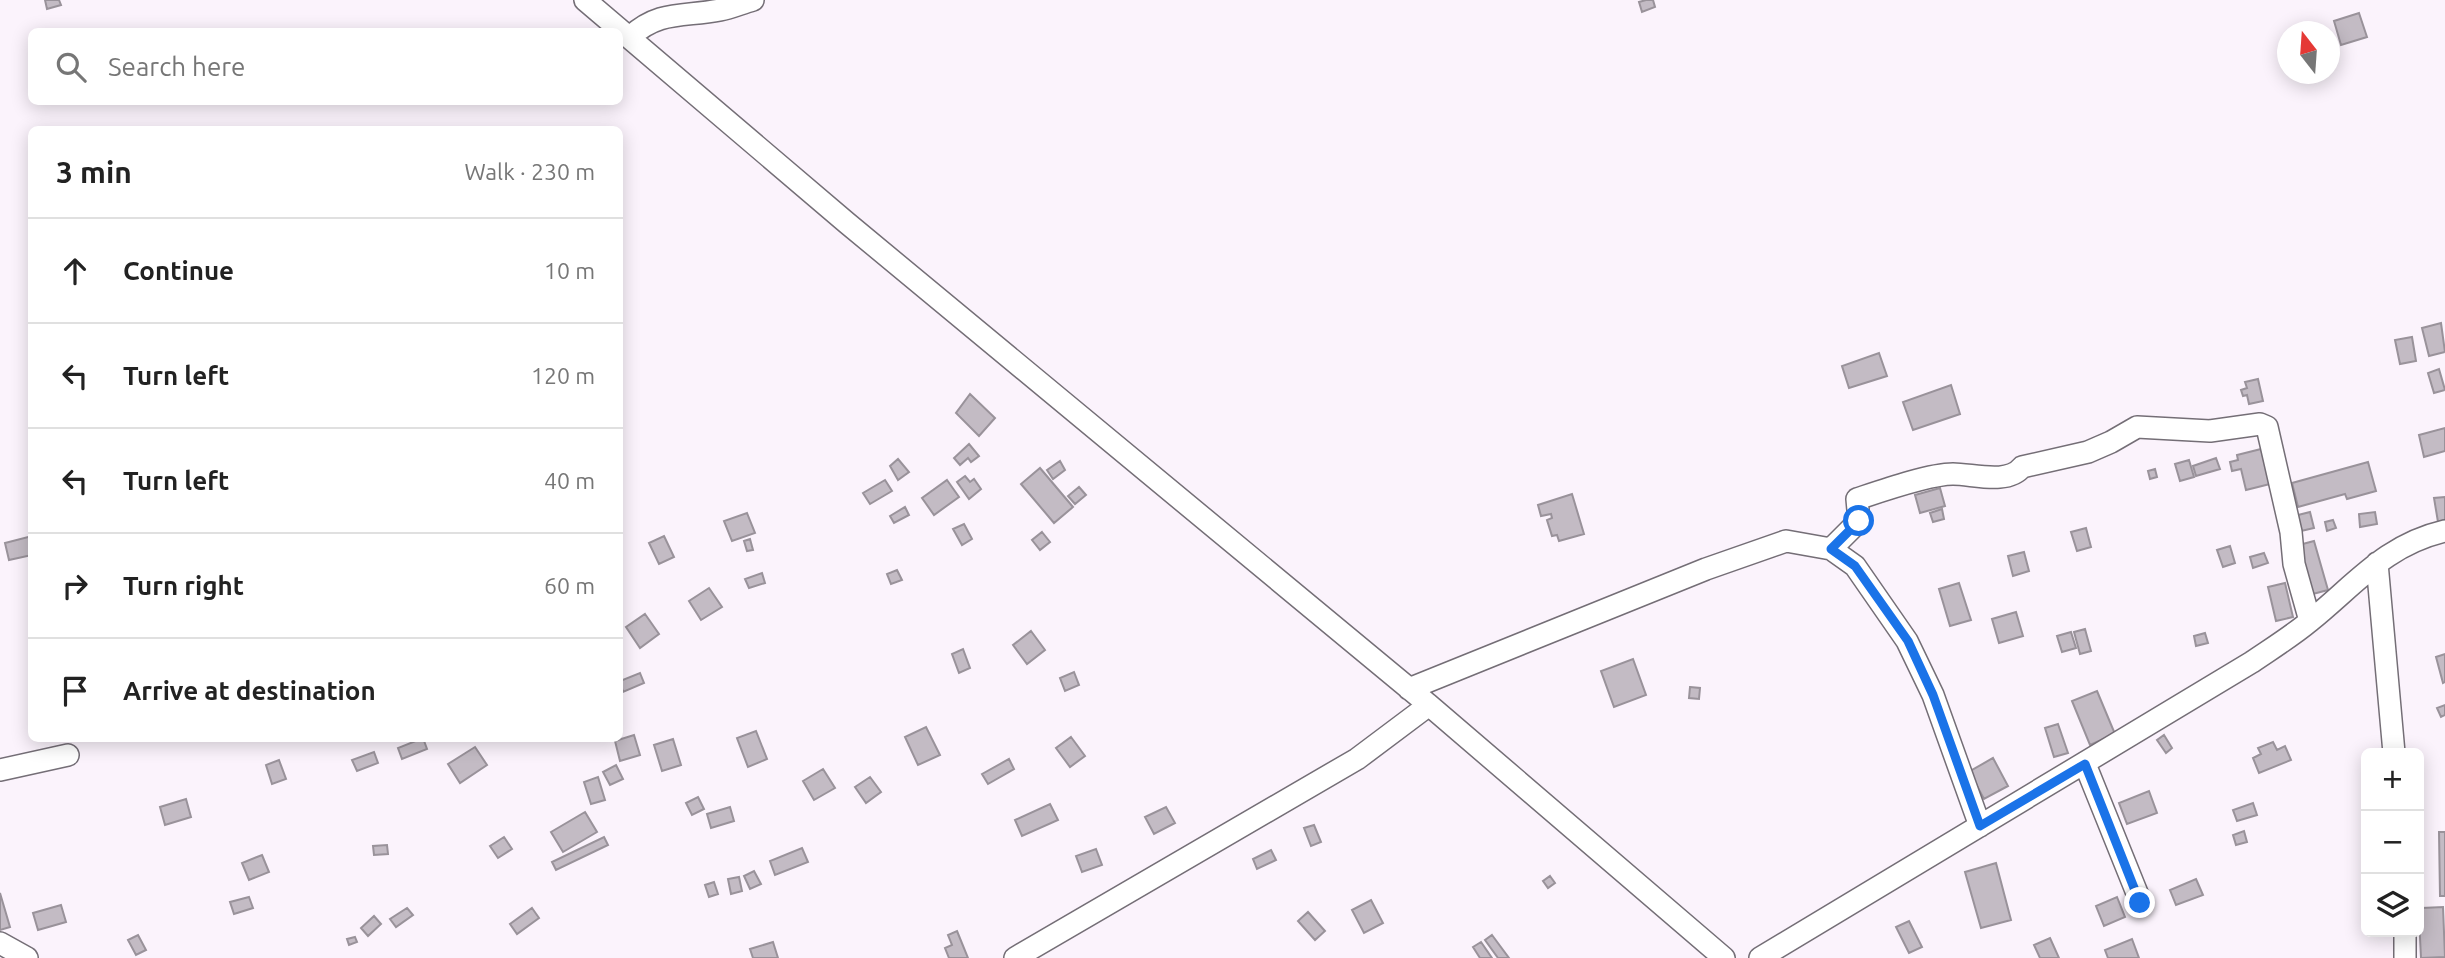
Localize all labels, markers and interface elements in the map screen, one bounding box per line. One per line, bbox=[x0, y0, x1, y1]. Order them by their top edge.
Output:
north arrow bbox=[2277, 21, 2340, 84]
search box bbox=[28, 28, 623, 105]
icon: search bbox=[52, 48, 90, 86]
text: Search here bbox=[108, 52, 245, 81]
text: 3 min bbox=[56, 155, 132, 189]
text: Walk · 230 m bbox=[464, 159, 595, 184]
icon: ahead bbox=[56, 252, 94, 290]
text: Continue bbox=[123, 256, 234, 285]
text: 10 m bbox=[544, 258, 595, 283]
icon: left bbox=[56, 357, 94, 395]
text: Turn left bbox=[123, 361, 229, 390]
text: 120 m bbox=[531, 363, 595, 388]
icon: left bbox=[56, 462, 94, 500]
text: Turn left bbox=[123, 466, 229, 495]
text: 40 m bbox=[544, 468, 595, 493]
route start bbox=[1843, 505, 1874, 536]
icon: right bbox=[56, 567, 94, 605]
text: Turn right bbox=[123, 571, 244, 600]
text: 60 m bbox=[544, 573, 595, 598]
icon: arrive bbox=[56, 672, 94, 710]
text: Arrive at destination bbox=[123, 676, 376, 705]
map controls bbox=[2361, 748, 2424, 937]
button: + bbox=[2361, 748, 2424, 811]
button: − bbox=[2361, 811, 2424, 874]
button: layers bbox=[2361, 874, 2424, 937]
route end bbox=[2124, 887, 2155, 918]

